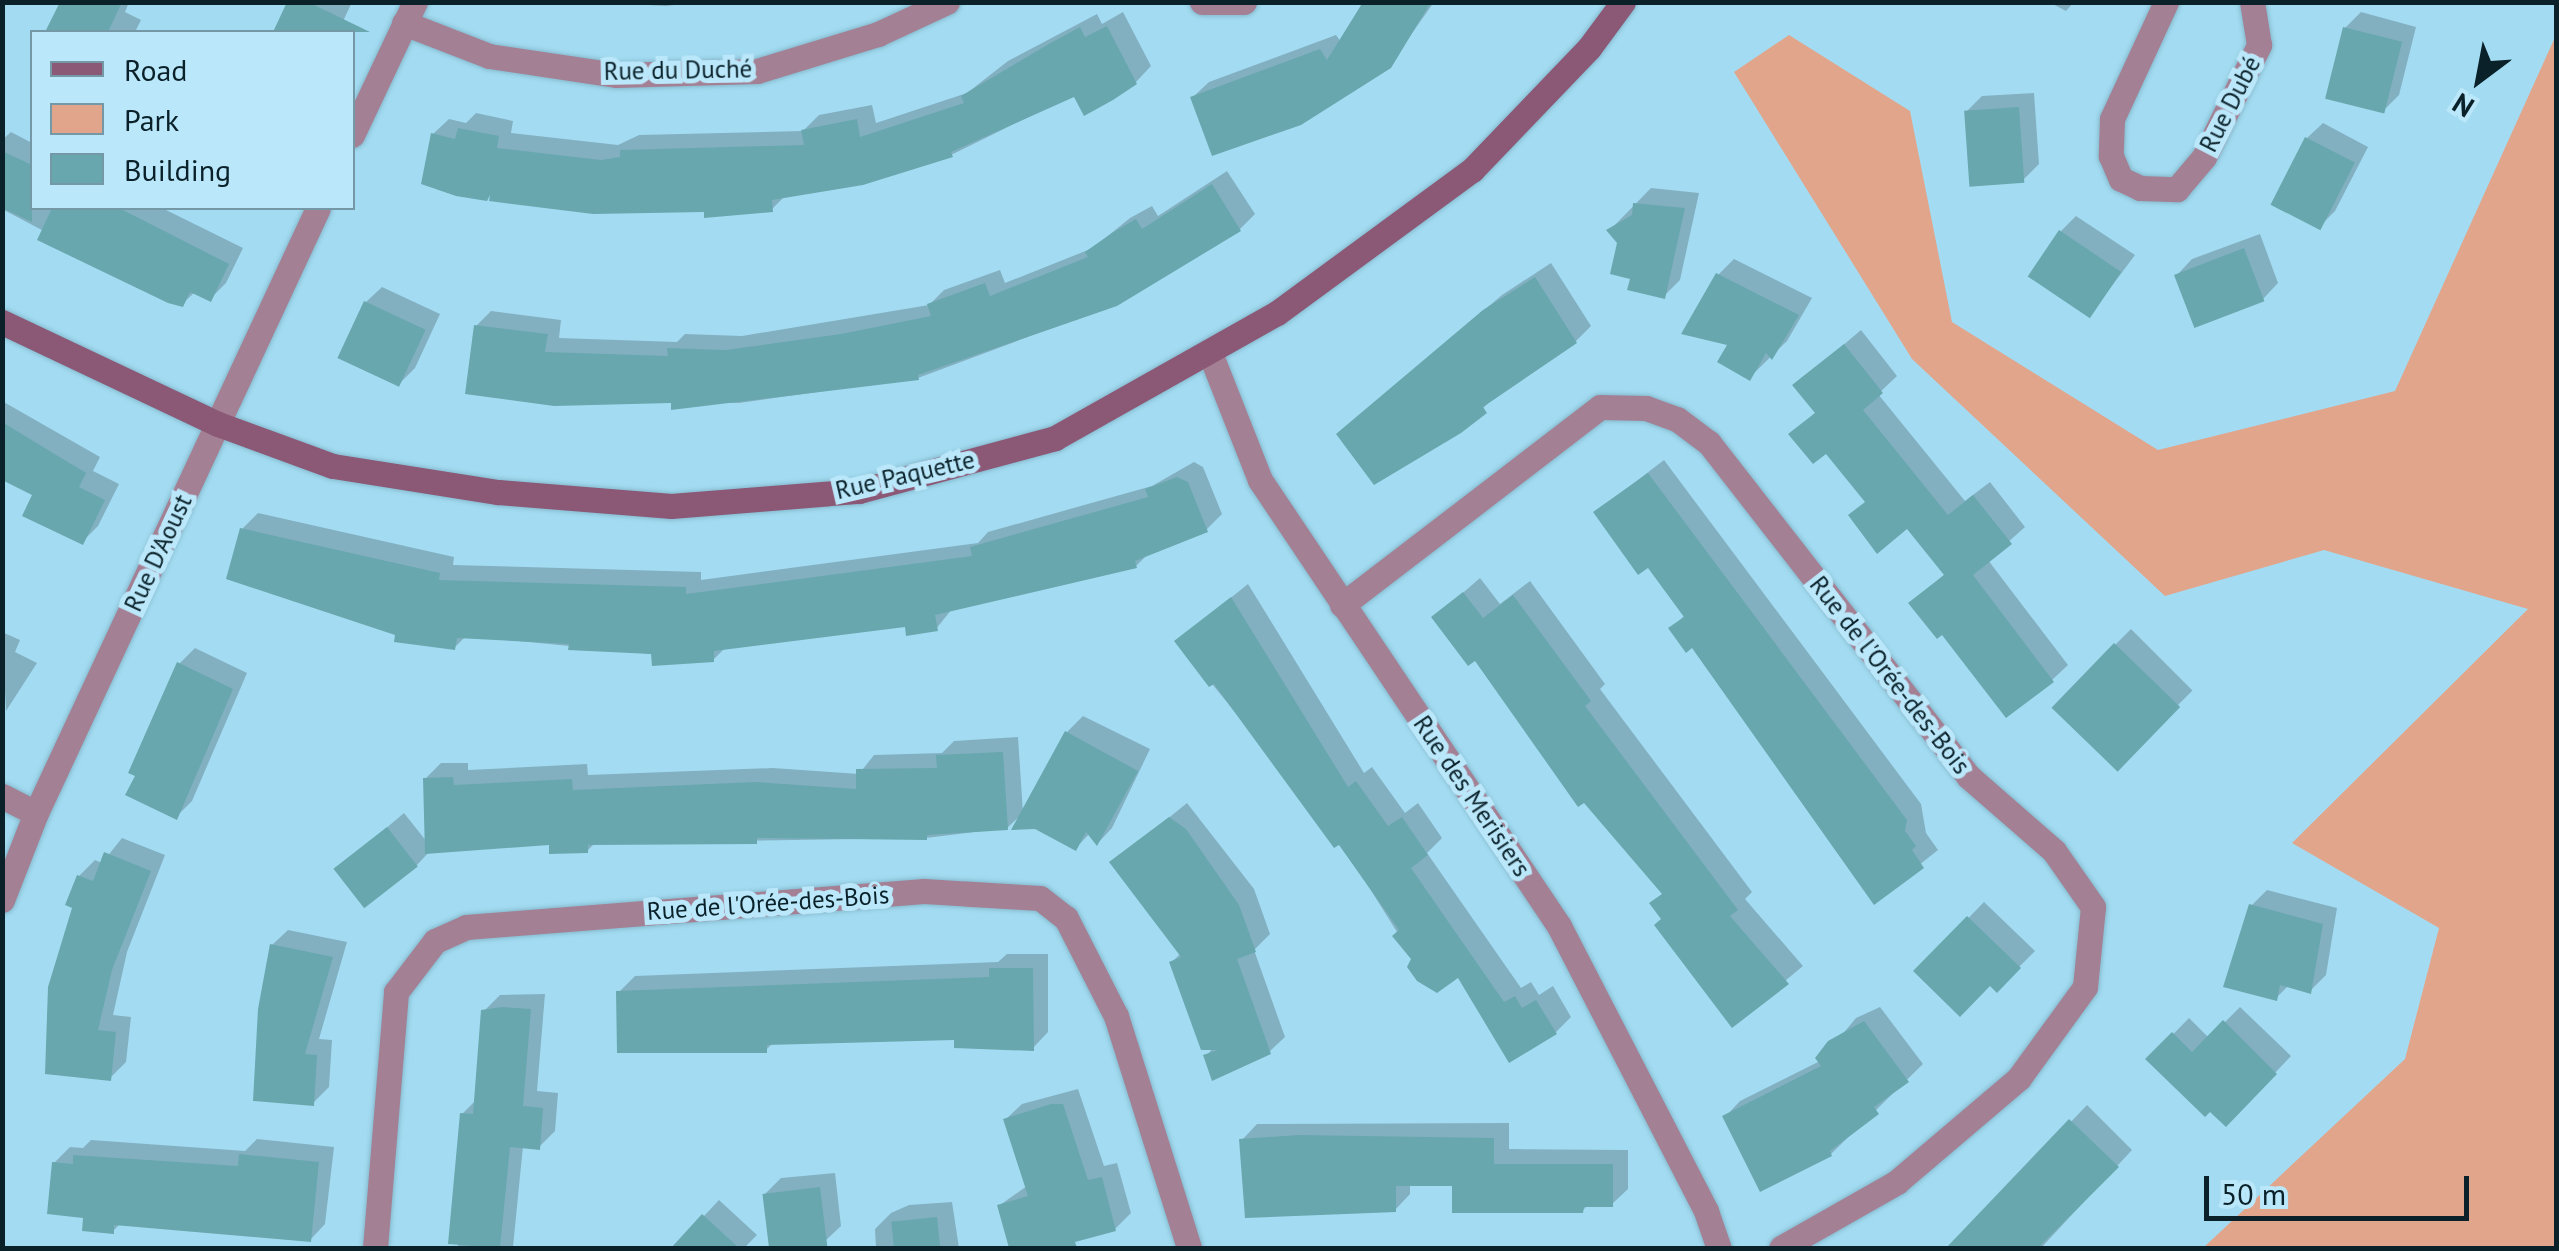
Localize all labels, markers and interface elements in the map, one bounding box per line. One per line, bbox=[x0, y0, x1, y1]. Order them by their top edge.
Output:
legend bbox=[30, 30, 355, 210]
north arrow bbox=[2429, 30, 2529, 130]
text: Road bbox=[124, 50, 188, 89]
street label: Rue Dubé bbox=[2193, 51, 2267, 157]
street label: Rue du Duché bbox=[603, 54, 753, 86]
text: N bbox=[2445, 85, 2480, 126]
text: Park bbox=[124, 100, 179, 139]
text: Building bbox=[124, 150, 231, 189]
street label: Rue Paquette bbox=[832, 444, 978, 506]
street label: Rue D'Aoust bbox=[118, 490, 198, 616]
street label: Rue de l'Orée-des-Bois bbox=[1803, 570, 1977, 780]
street label: Rue des Merisiers bbox=[1407, 710, 1537, 882]
street label: Rue de l'Orée-des-Bois bbox=[646, 880, 890, 926]
scale bar bbox=[2209, 1156, 2474, 1218]
text: 50 m bbox=[2221, 1174, 2286, 1213]

